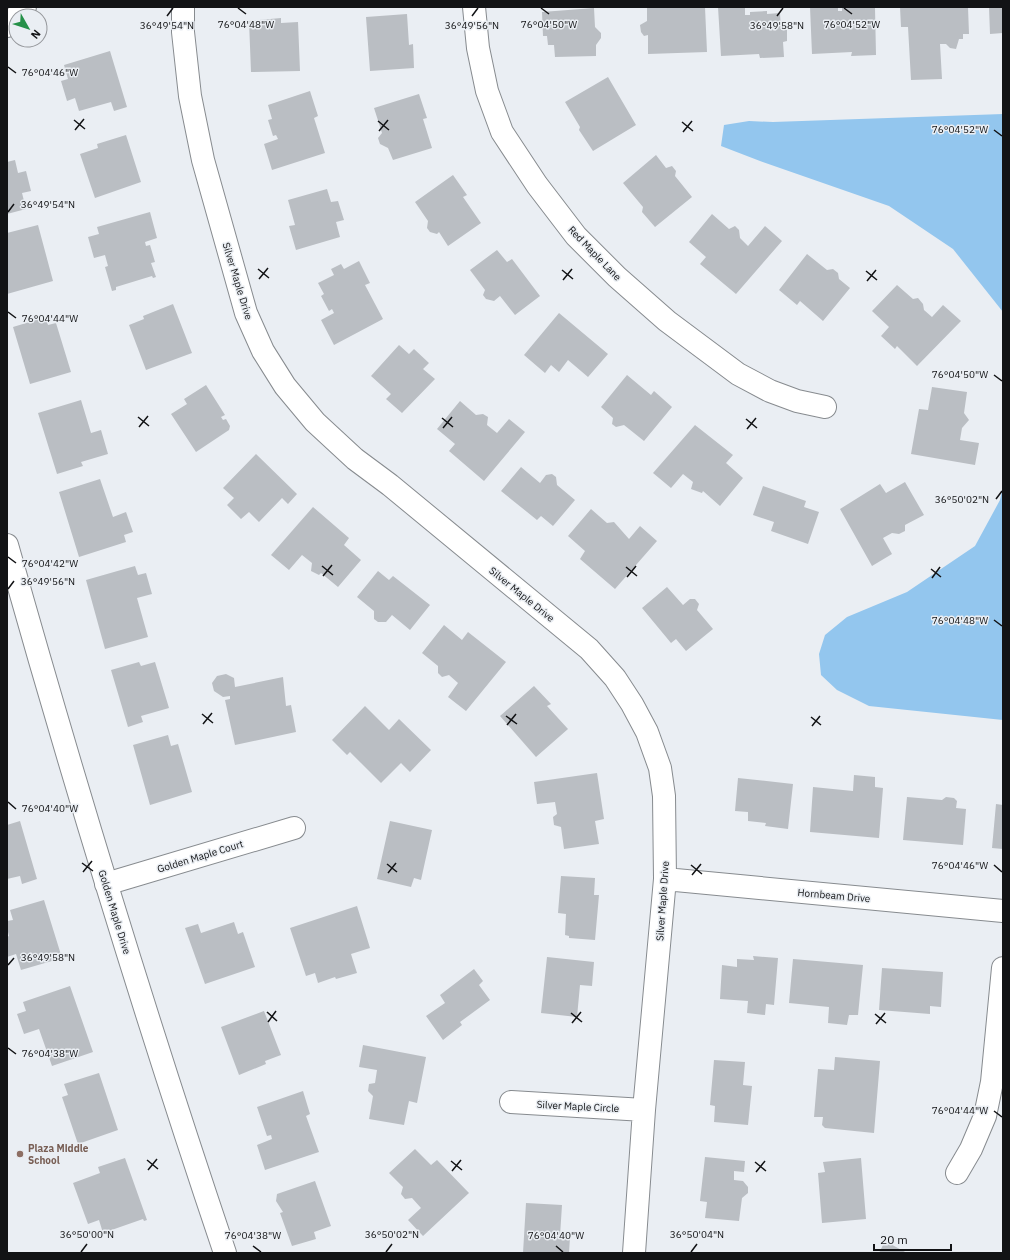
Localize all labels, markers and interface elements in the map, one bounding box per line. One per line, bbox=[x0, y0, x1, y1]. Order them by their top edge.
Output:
north arrow bbox=[8, 8, 48, 48]
text: 76°04'48"W bbox=[218, 18, 274, 31]
text: 76°04'50"W bbox=[521, 18, 577, 31]
text: 76°04'52"W bbox=[824, 18, 880, 31]
text: 36°49'54"N bbox=[140, 19, 194, 32]
text: 36°49'56"N bbox=[445, 19, 499, 32]
text: 36°49'58"N bbox=[750, 19, 804, 32]
text: N bbox=[28, 27, 44, 42]
text: 76°04'46"W bbox=[22, 66, 78, 79]
text: 76°04'52"W bbox=[932, 123, 988, 136]
text: 36°49'54"N bbox=[21, 198, 75, 211]
street label: Red Maple Lane bbox=[565, 223, 624, 284]
street label: Silver Maple Drive bbox=[220, 241, 256, 322]
text: 76°04'44"W bbox=[22, 312, 78, 325]
text: 76°04'50"W bbox=[932, 368, 988, 381]
text: 36°50'02"N bbox=[935, 493, 989, 506]
text: 76°04'42"W bbox=[22, 557, 78, 570]
street label: Silver Maple Drive bbox=[486, 564, 557, 625]
text: 36°49'56"N bbox=[21, 575, 75, 588]
text: 76°04'48"W bbox=[932, 614, 988, 627]
text: 76°04'40"W bbox=[22, 802, 78, 815]
street label: Golden Maple Court bbox=[156, 837, 245, 876]
text: 76°04'46"W bbox=[932, 859, 988, 872]
street label: Silver Maple Drive bbox=[653, 860, 672, 942]
street label: Golden Maple Drive bbox=[95, 868, 134, 956]
street label: Hornbeam Drive bbox=[797, 886, 871, 905]
text: 36°49'58"N bbox=[21, 951, 75, 964]
text: 76°04'38"W bbox=[22, 1047, 78, 1060]
street label: Silver Maple Circle bbox=[536, 1098, 620, 1115]
text: 76°04'44"W bbox=[932, 1104, 988, 1117]
place label: Plaza Middle School bbox=[28, 1142, 89, 1167]
marker: Plaza Middle School bbox=[15, 1149, 25, 1159]
scale bar bbox=[874, 1226, 951, 1252]
text: 36°50'00"N bbox=[60, 1228, 114, 1241]
text: 36°50'02"N bbox=[365, 1228, 419, 1241]
text: 36°50'04"N bbox=[670, 1228, 724, 1241]
text: 76°04'38"W bbox=[225, 1229, 281, 1242]
text: 76°04'40"W bbox=[528, 1229, 584, 1242]
text: 20 m bbox=[880, 1232, 908, 1247]

